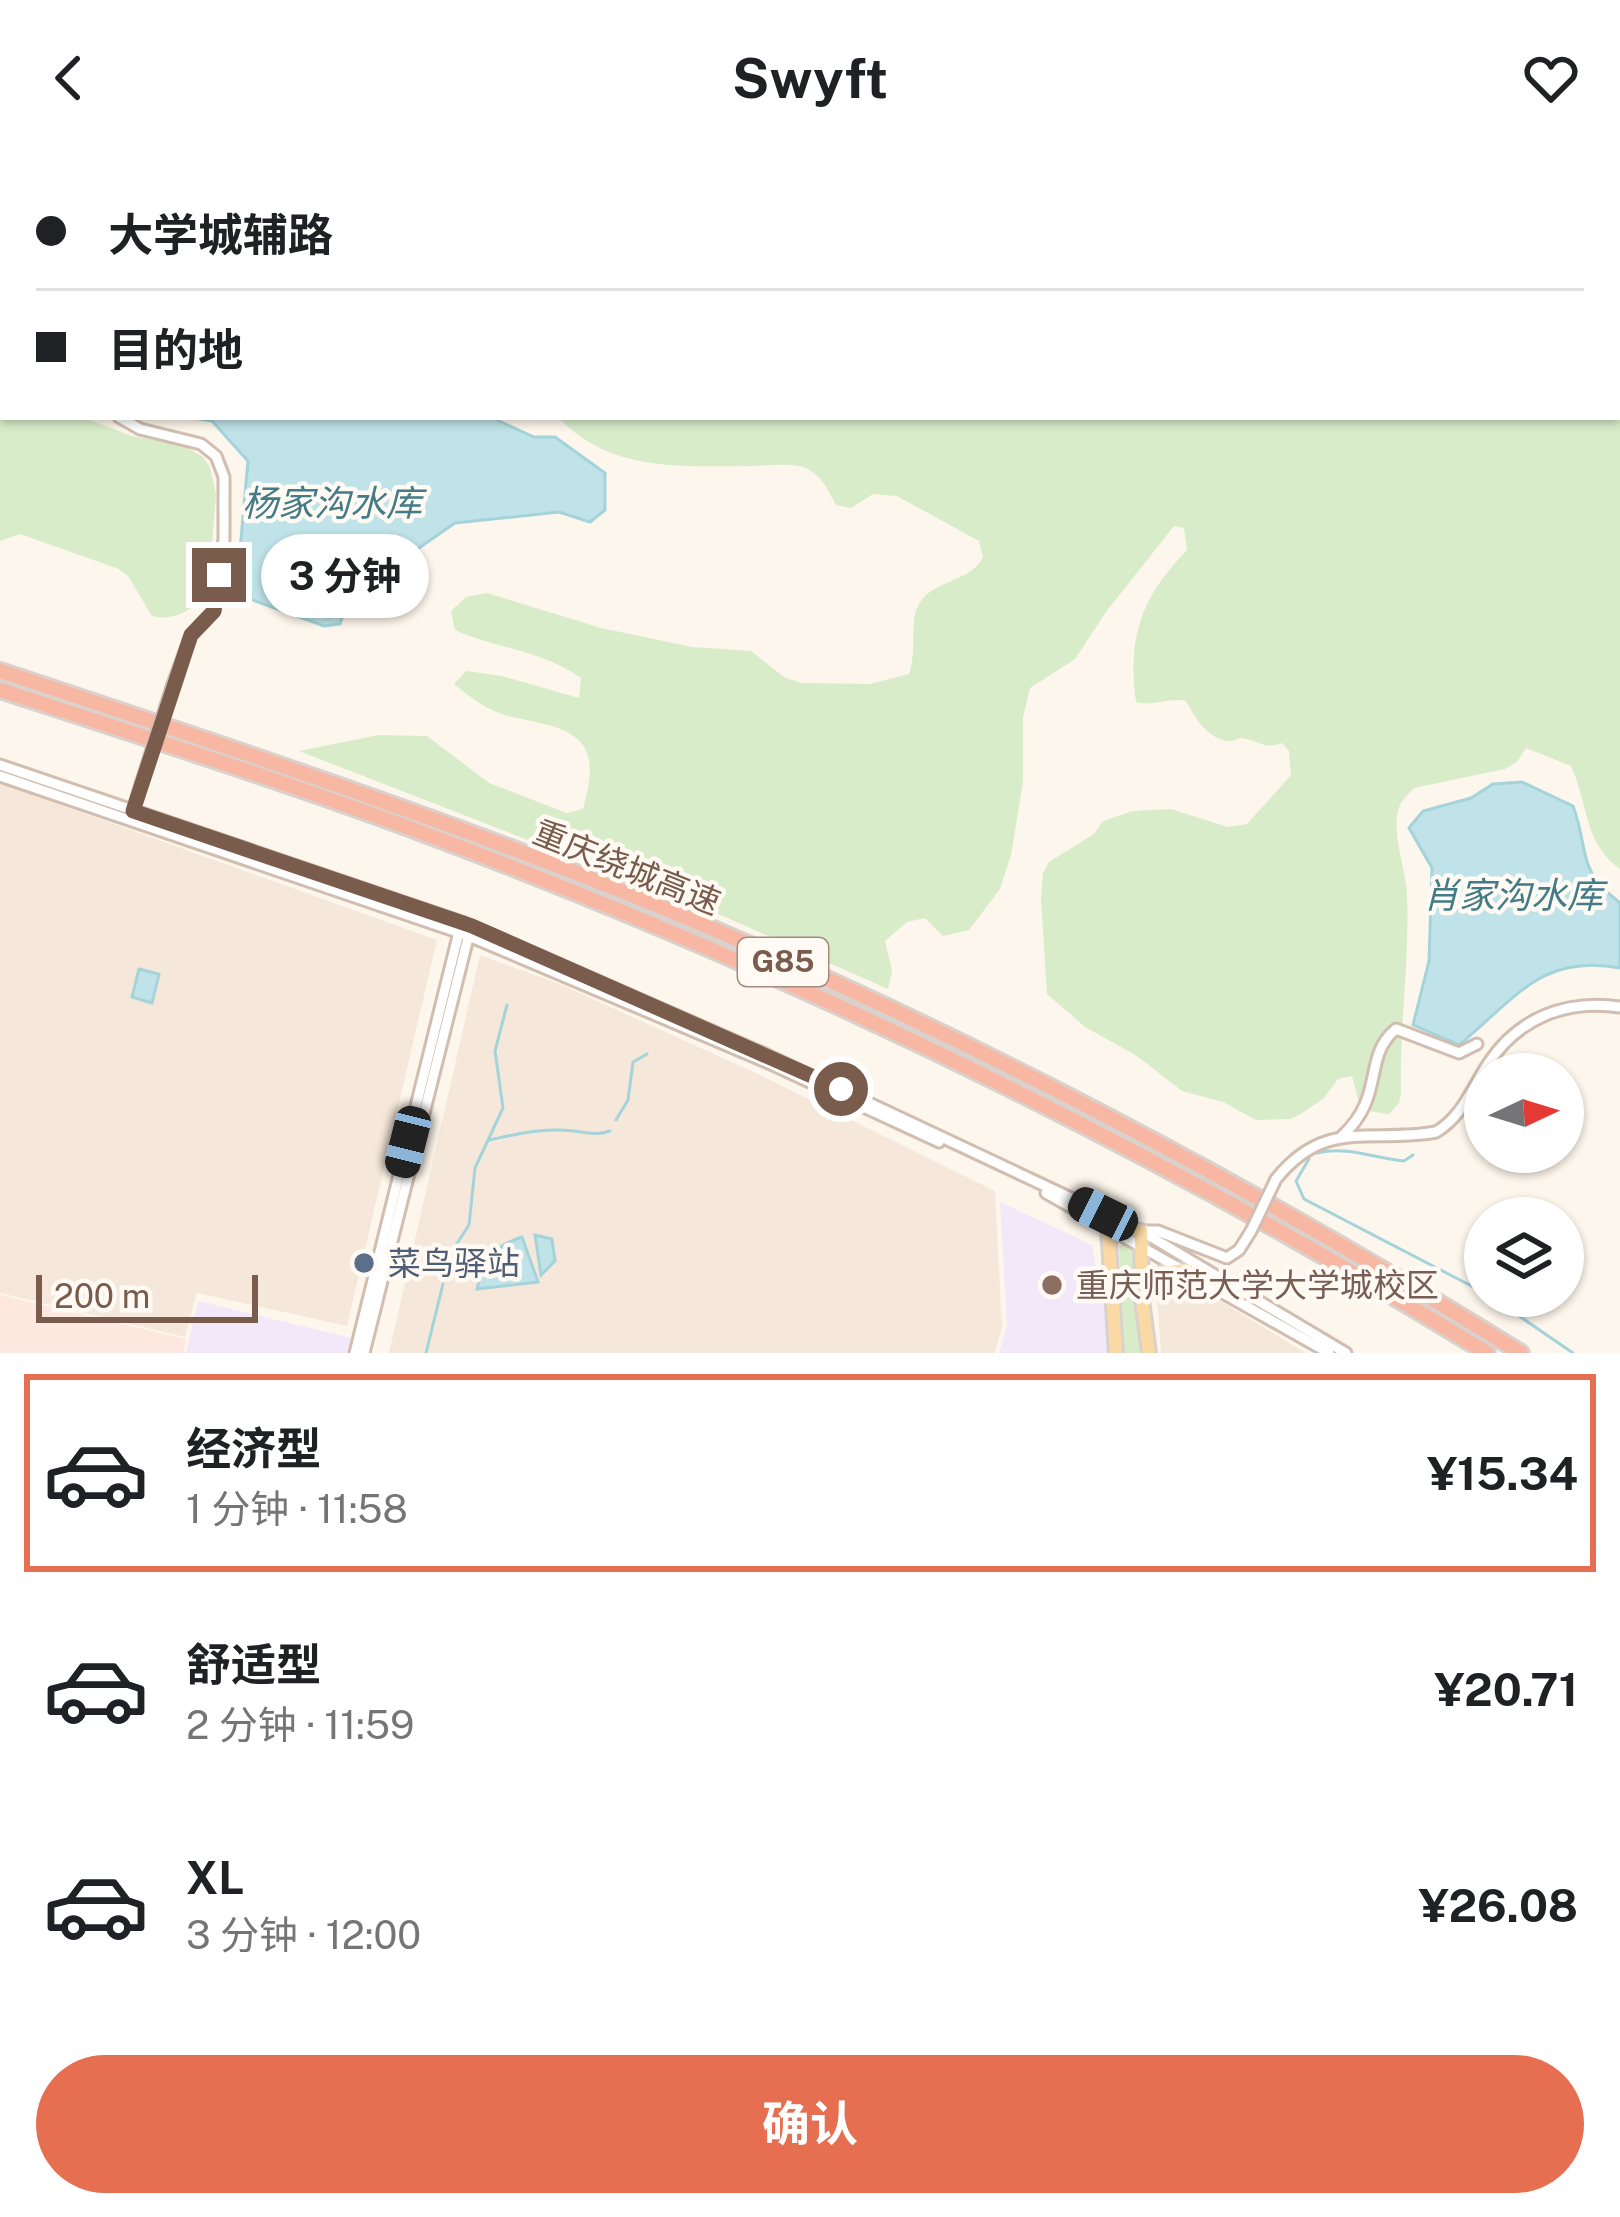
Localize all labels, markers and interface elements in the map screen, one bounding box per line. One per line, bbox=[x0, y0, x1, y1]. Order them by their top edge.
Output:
icon: back bbox=[36, 45, 102, 111]
icon: heart bbox=[1518, 45, 1584, 111]
text: Swyft bbox=[732, 47, 888, 110]
text: 大学城辅路 bbox=[108, 208, 333, 261]
text: 目的地 bbox=[108, 323, 243, 376]
water label: 杨家沟水库 bbox=[242, 482, 427, 524]
callout: 3 分钟 bbox=[261, 533, 429, 617]
route end bbox=[192, 548, 246, 602]
text: 3 分钟 bbox=[289, 553, 401, 599]
street label: 重庆绕城高速 bbox=[528, 812, 726, 922]
water label: 肖家沟水库 bbox=[1423, 874, 1608, 916]
road number: G85 bbox=[738, 938, 828, 986]
north arrow bbox=[1464, 1053, 1584, 1173]
map controls bbox=[1464, 1053, 1584, 1317]
route start bbox=[814, 1062, 868, 1116]
car bbox=[382, 1103, 434, 1181]
car bbox=[1063, 1182, 1143, 1246]
button: layers bbox=[1464, 1197, 1584, 1317]
place label: 菜鸟驿站 bbox=[388, 1244, 520, 1282]
marker: 菜鸟驿站 bbox=[351, 1250, 377, 1276]
place label: 重庆师范大学大学城校区 bbox=[1076, 1266, 1439, 1304]
scale bar bbox=[36, 1269, 258, 1322]
marker: 重庆师范大学大学城校区 bbox=[1039, 1272, 1065, 1298]
text: 200 m bbox=[54, 1277, 150, 1315]
icon: car bbox=[42, 1419, 150, 1527]
text: 经济型 bbox=[186, 1422, 321, 1475]
text: ¥15.34 bbox=[1427, 1447, 1578, 1500]
text: 1 分钟 · 11:58 bbox=[186, 1486, 408, 1532]
icon: car bbox=[42, 1635, 150, 1743]
text: 舒适型 bbox=[186, 1638, 321, 1691]
text: ¥20.71 bbox=[1434, 1663, 1578, 1716]
text: 2 分钟 · 11:59 bbox=[186, 1702, 414, 1748]
icon: car bbox=[42, 1851, 150, 1959]
text: XL bbox=[186, 1851, 244, 1904]
text: ¥26.08 bbox=[1419, 1879, 1578, 1932]
text: 3 分钟 · 12:00 bbox=[186, 1912, 421, 1958]
button: 确认 bbox=[36, 2055, 1584, 2193]

